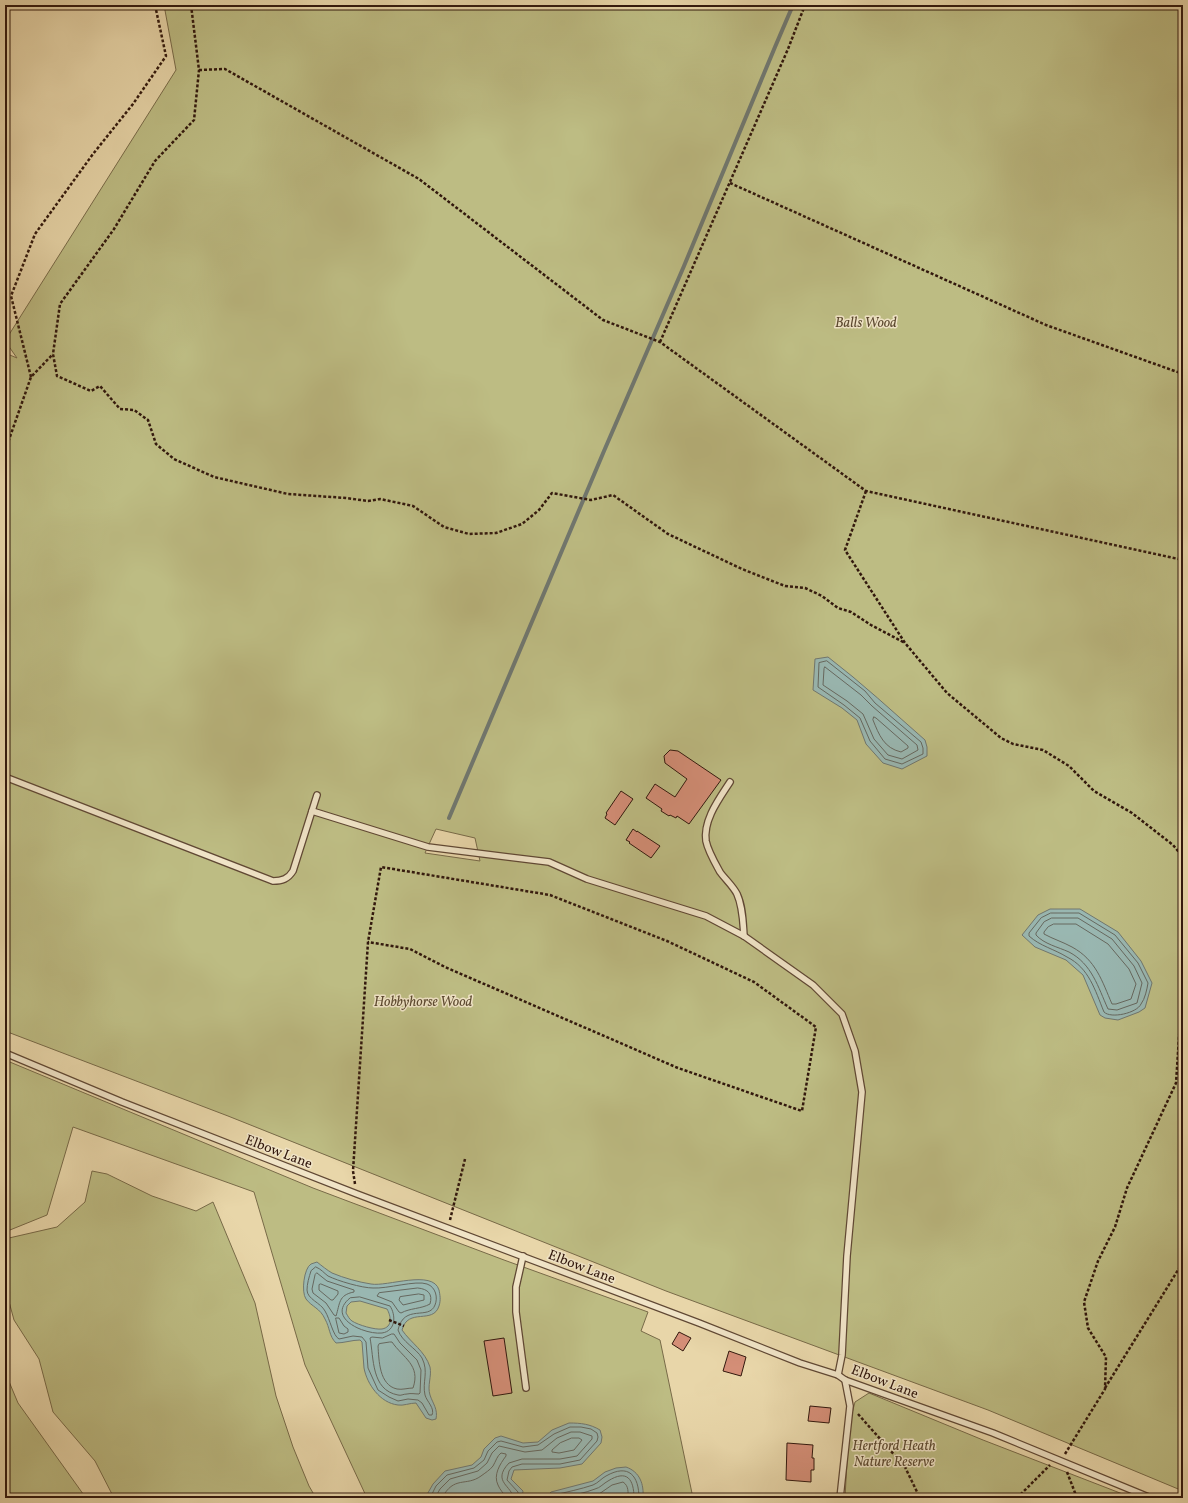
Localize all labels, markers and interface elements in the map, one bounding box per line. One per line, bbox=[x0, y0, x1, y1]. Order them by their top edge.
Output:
park label: Balls Wood bbox=[835, 314, 897, 333]
park label: Hobbyhorse Wood bbox=[374, 993, 473, 1012]
street label: Elbow Lane bbox=[242, 1131, 315, 1174]
street label: Elbow Lane bbox=[545, 1246, 618, 1289]
street label: Elbow Lane bbox=[848, 1361, 921, 1404]
park label: Hertford Heath Nature Reserve bbox=[852, 1437, 936, 1472]

